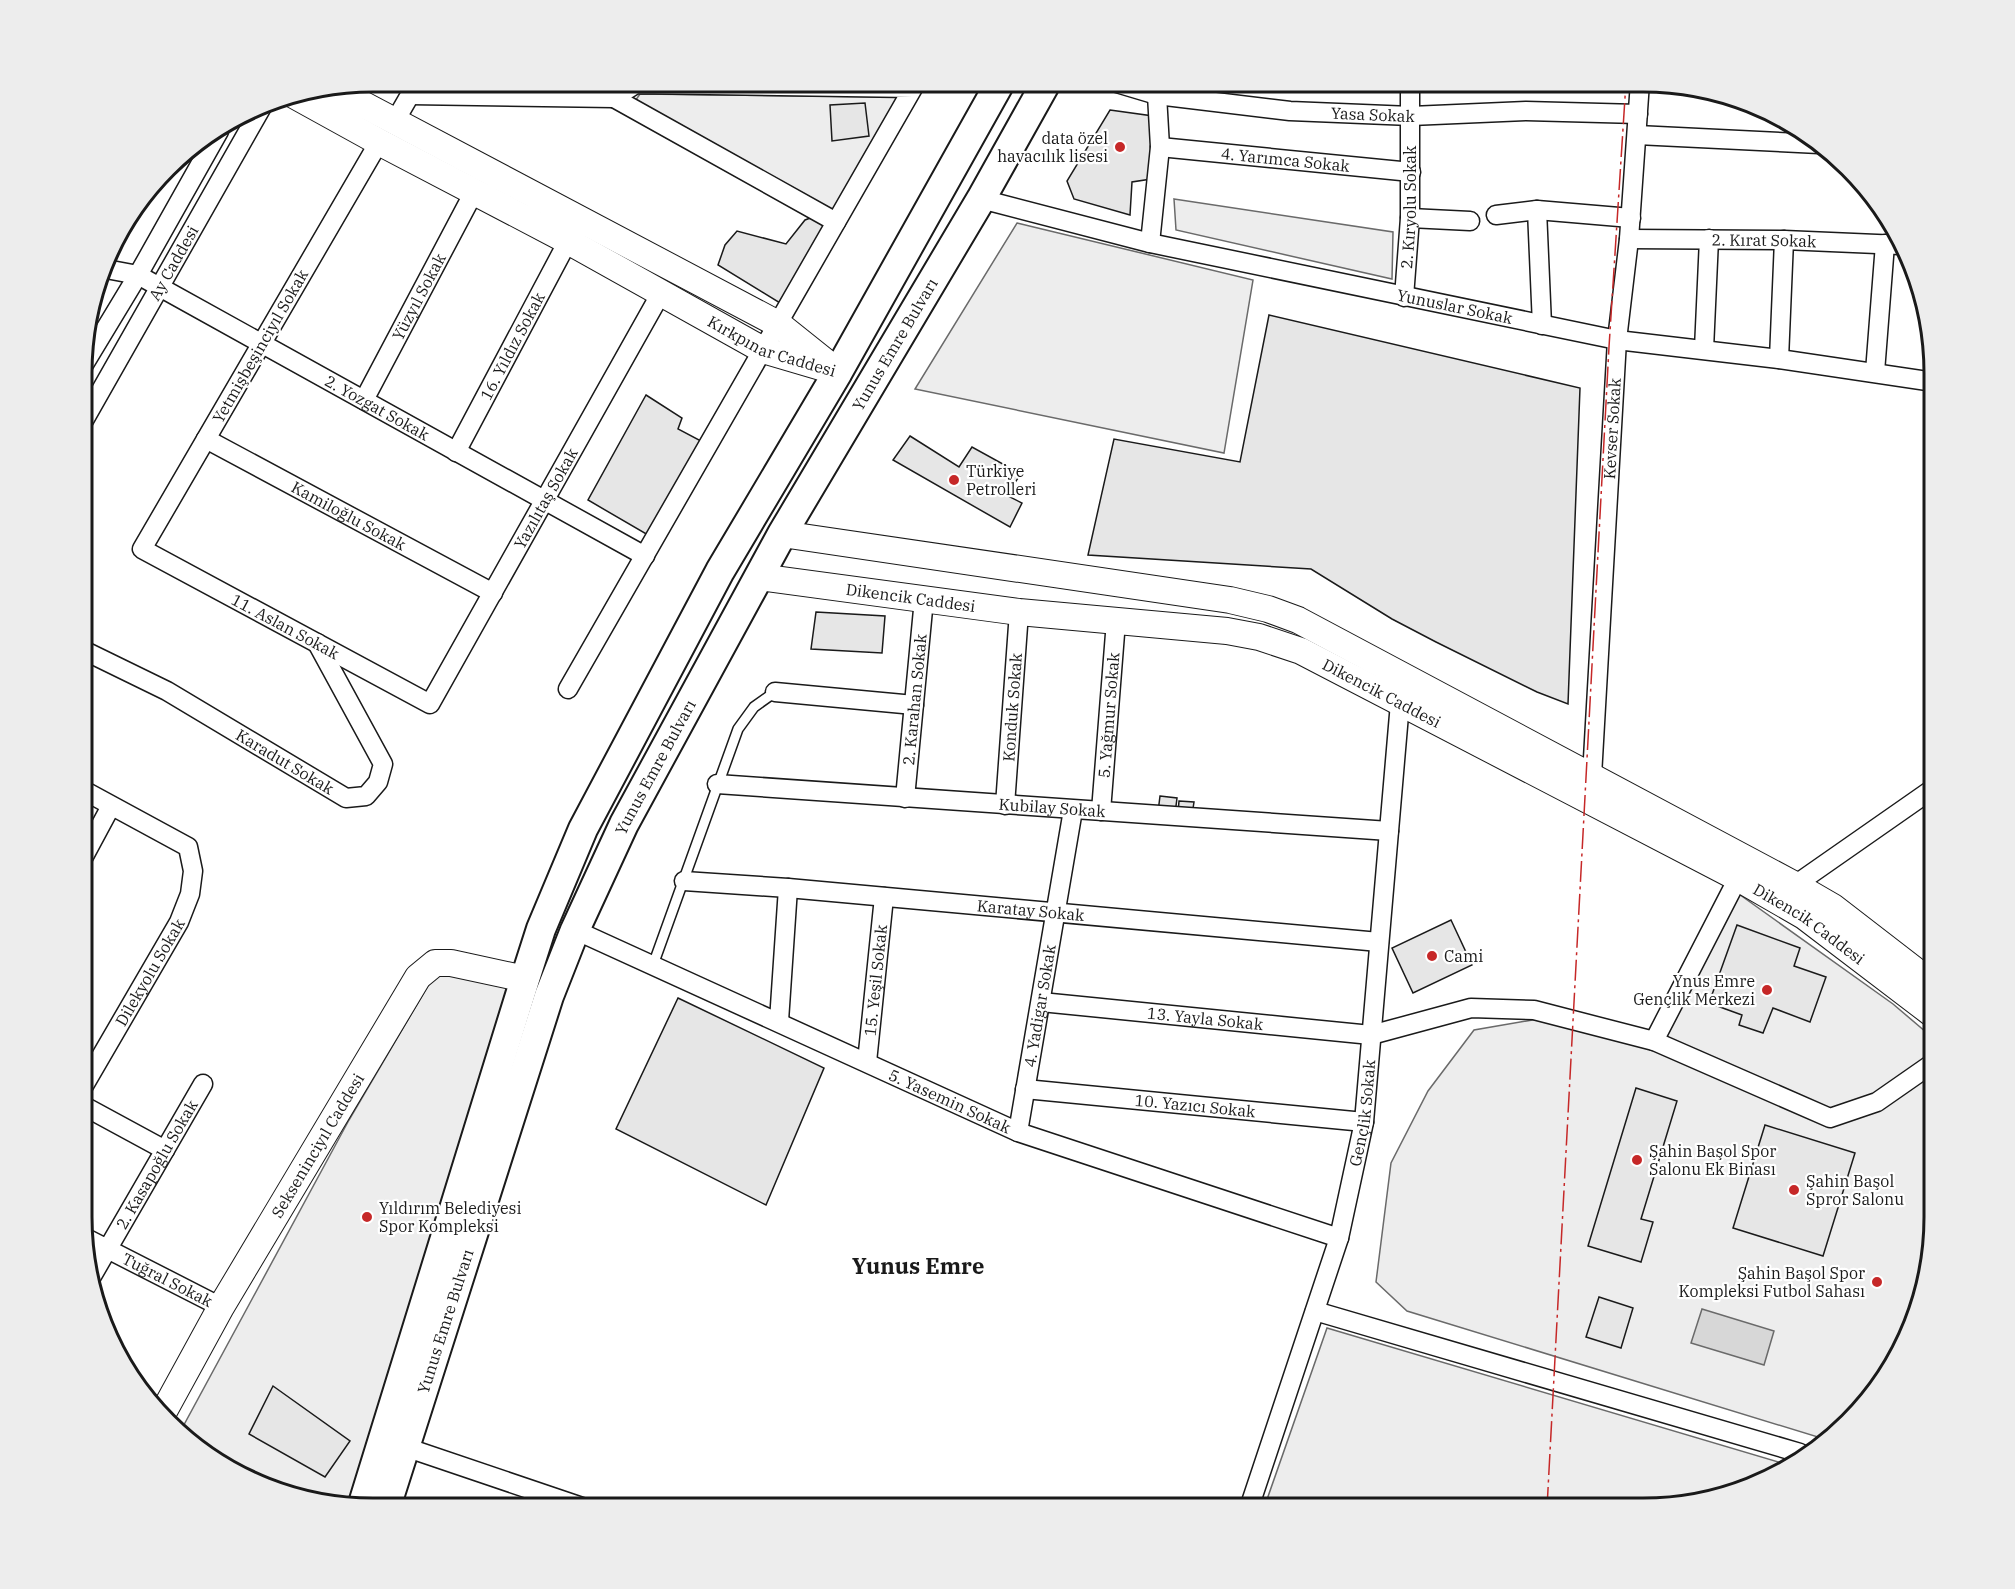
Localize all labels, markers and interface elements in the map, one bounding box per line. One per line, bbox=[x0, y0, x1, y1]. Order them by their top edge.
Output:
street label: Yasa Sokak bbox=[1331, 103, 1416, 126]
place label: data özel havacılık lisesi bbox=[997, 128, 1108, 166]
marker: data özel havacılık lisesi bbox=[1113, 140, 1127, 154]
street label: 4. Yarımca Sokak bbox=[1220, 143, 1351, 176]
street label: 2. Kıryolu Sokak bbox=[1396, 145, 1420, 269]
street label: Ay Caddesi bbox=[144, 222, 203, 304]
street label: 2. Kırat Sokak bbox=[1712, 230, 1817, 251]
street label: Yüzyıl Sokak bbox=[388, 249, 450, 344]
street label: Yetmişbeşinciyıl Sokak bbox=[208, 265, 312, 426]
street label: Yunus Emre Bulvarı bbox=[848, 274, 942, 414]
street label: Yunuslar Sokak bbox=[1395, 285, 1515, 328]
street label: 16. Yıldız Sokak bbox=[476, 288, 549, 403]
street label: Kırkpınar Caddesi bbox=[704, 311, 838, 381]
street label: 2. Yozgat Sokak bbox=[321, 371, 433, 445]
street label: Kevser Sokak bbox=[1599, 377, 1625, 480]
street label: Yazılıtaş Sokak bbox=[509, 444, 582, 552]
place label: Türkiye Petrolleri bbox=[966, 461, 1036, 499]
marker: Türkiye Petrolleri bbox=[947, 473, 961, 487]
street label: Kamiloğlu Sokak bbox=[288, 477, 410, 555]
street label: Dikencik Caddesi bbox=[845, 579, 977, 616]
street label: 11. Aslan Sokak bbox=[228, 589, 343, 664]
street label: 2. Karahan Sokak bbox=[898, 632, 931, 766]
street label: 5. Yağmur Sokak bbox=[1094, 651, 1124, 779]
street label: Konduk Sokak bbox=[998, 652, 1026, 762]
street label: Dikencik Caddesi bbox=[1319, 654, 1444, 732]
street label: Yunus Emre Bulvarı bbox=[611, 696, 700, 838]
street label: Karadut Sokak bbox=[232, 725, 338, 799]
street label: Kubilay Sokak bbox=[998, 794, 1107, 821]
street label: Dikencik Caddesi bbox=[1750, 879, 1869, 969]
street label: Karatay Sokak bbox=[976, 895, 1086, 925]
street label: Dilekyolu Sokak bbox=[111, 914, 189, 1030]
street label: 15. Yeşil Sokak bbox=[860, 923, 891, 1037]
street label: 4. Yadigar Sokak bbox=[1019, 942, 1060, 1069]
place label: Cami bbox=[1444, 946, 1483, 966]
marker: Cami bbox=[1425, 949, 1439, 963]
place label: Ynus Emre Gençlik Merkezi bbox=[1633, 971, 1755, 1009]
marker: Ynus Emre Gençlik Merkezi bbox=[1760, 983, 1774, 997]
street label: 13. Yayla Sokak bbox=[1146, 1003, 1265, 1034]
street label: Gençlik Sokak bbox=[1345, 1058, 1379, 1168]
street label: 5. Yasemin Sokak bbox=[886, 1064, 1015, 1138]
street label: Sekseninciyıl Caddesi bbox=[267, 1070, 368, 1221]
street label: 10. Yazıcı Sokak bbox=[1134, 1090, 1257, 1121]
street label: 2. Kasapoğlu Sokak bbox=[111, 1096, 202, 1233]
place label: Şahin Başol Spor Salonu Ek Binası bbox=[1649, 1141, 1776, 1179]
marker: Şahin Başol Spor Salonu Ek Binası bbox=[1630, 1153, 1644, 1167]
place label: Şahin Başol Spror Salonu bbox=[1806, 1171, 1904, 1209]
marker: Şahin Başol Spror Salonu bbox=[1787, 1183, 1801, 1197]
place label: Yıldırım Belediyesi Spor Kompleksi bbox=[379, 1198, 521, 1236]
marker: Yıldırım Belediyesi Spor Kompleksi bbox=[360, 1210, 374, 1224]
street label: Yunus Emre Bulvarı bbox=[413, 1246, 478, 1396]
street label: Tuğral Sokak bbox=[119, 1248, 217, 1311]
district label: Yunus Emre bbox=[852, 1251, 984, 1280]
place label: Şahin Başol Spor Kompleksi Futbol Sahası bbox=[1679, 1263, 1865, 1301]
marker: Şahin Başol Spor Kompleksi Futbol Sahası bbox=[1870, 1275, 1884, 1289]

